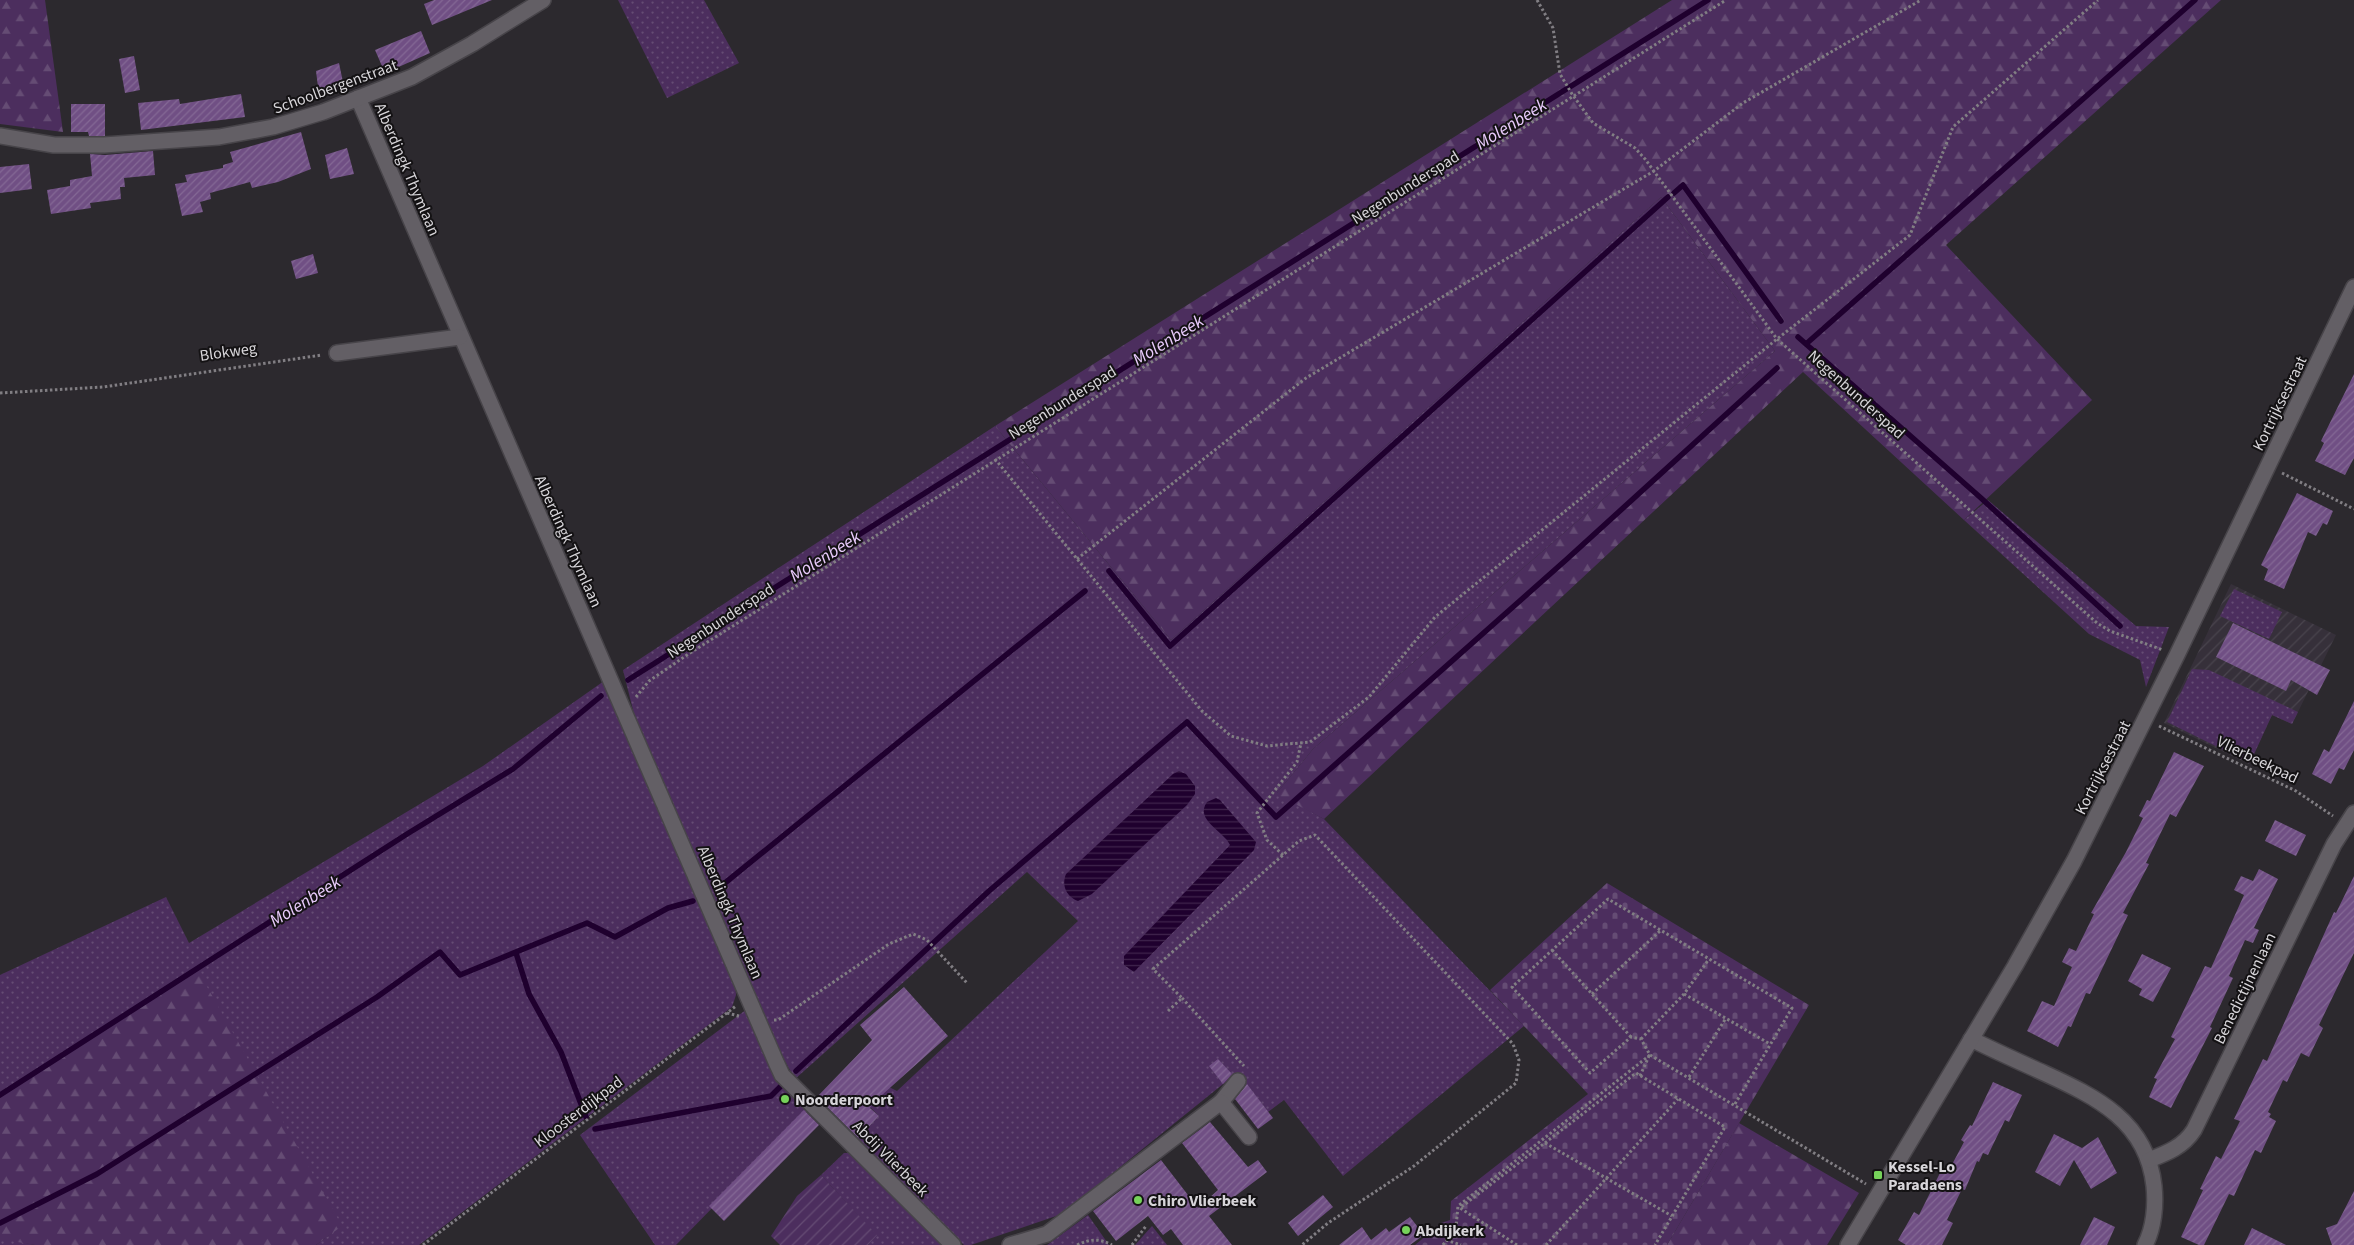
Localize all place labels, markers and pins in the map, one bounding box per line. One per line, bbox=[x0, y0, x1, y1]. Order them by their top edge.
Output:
place label: Noorderpoort bbox=[795, 1089, 893, 1111]
marker: Noorderpoort bbox=[779, 1093, 791, 1105]
place label: Kessel-Lo Paradaens bbox=[1888, 1156, 1962, 1196]
marker: Kessel-Lo Paradaens bbox=[1872, 1169, 1884, 1181]
place label: Chiro Vlierbeek bbox=[1148, 1190, 1256, 1212]
marker: Chiro Vlierbeek bbox=[1132, 1194, 1144, 1206]
place label: Abdijkerk bbox=[1415, 1220, 1484, 1242]
marker: Abdijkerk bbox=[1400, 1224, 1412, 1236]

